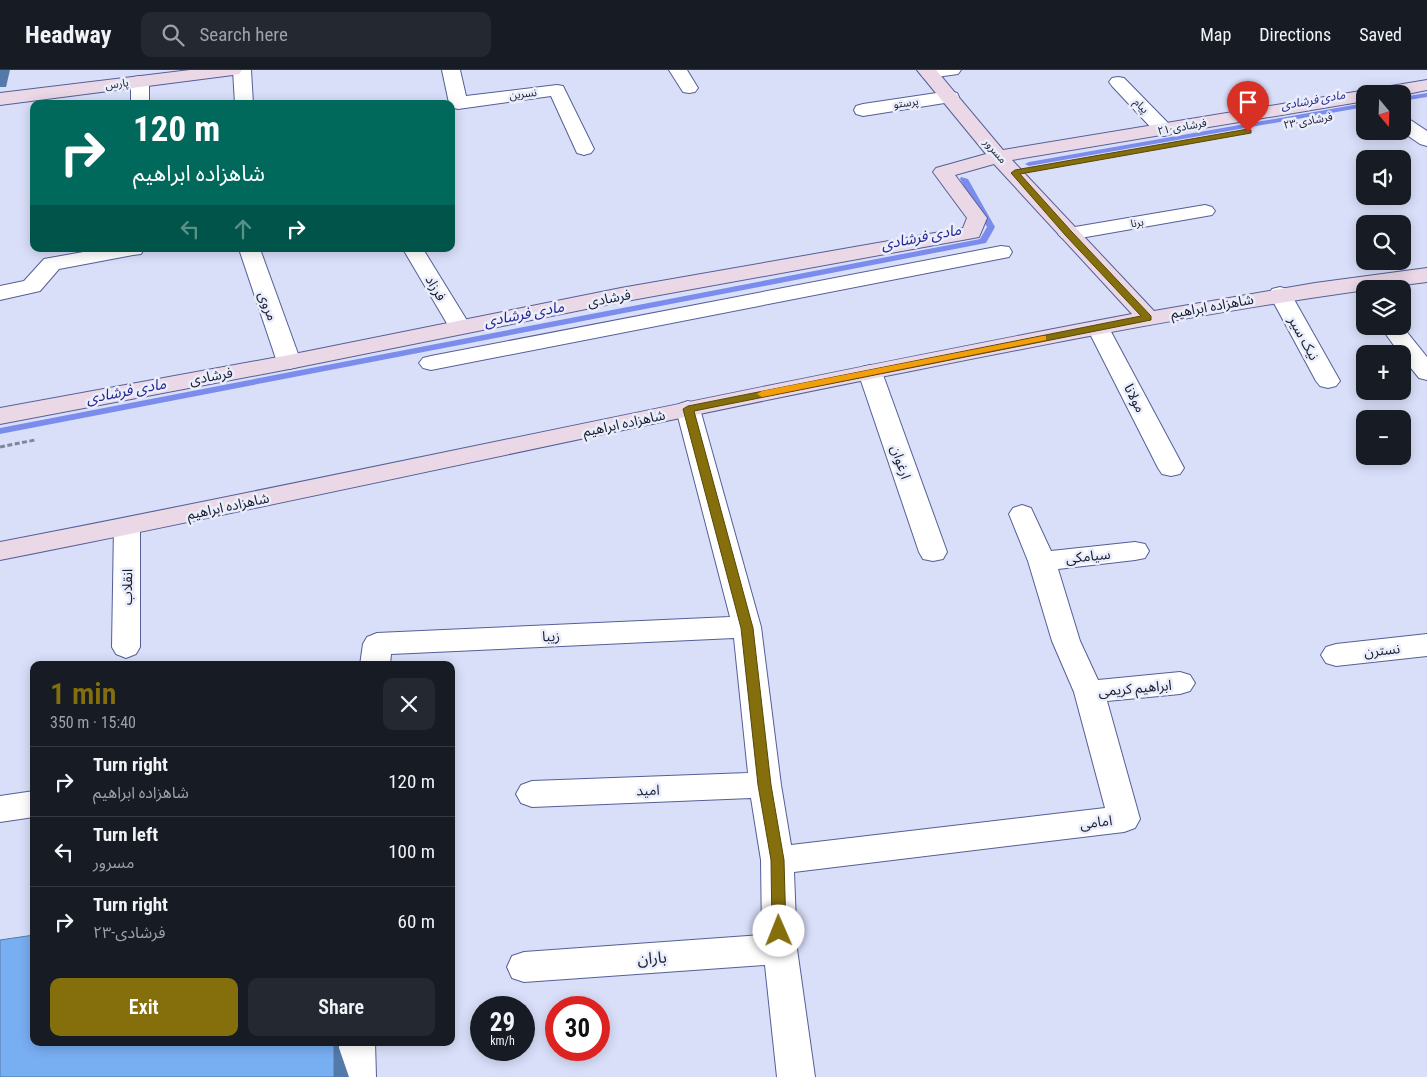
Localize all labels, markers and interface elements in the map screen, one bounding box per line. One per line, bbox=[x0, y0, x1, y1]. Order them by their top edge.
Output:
search box bbox=[141, 12, 491, 57]
text: Headway bbox=[25, 21, 111, 49]
icon: search bbox=[159, 21, 187, 49]
text: Search here bbox=[199, 23, 288, 46]
text: Map bbox=[1200, 24, 1231, 45]
text: Directions bbox=[1259, 24, 1331, 45]
text: Saved bbox=[1359, 24, 1402, 45]
street label: پارس bbox=[105, 76, 130, 93]
pin bbox=[1227, 81, 1269, 132]
north arrow bbox=[1356, 85, 1411, 140]
map controls bbox=[1356, 85, 1411, 465]
street label: نسرین bbox=[508, 86, 538, 102]
water label: مادی فرشادی bbox=[1280, 87, 1347, 113]
icon: arrive bbox=[1234, 88, 1262, 116]
street label: پرستو bbox=[893, 95, 920, 112]
street label: پیام bbox=[1130, 96, 1151, 117]
text: 120 m bbox=[133, 109, 220, 150]
street label: ۲۳-فرشادی bbox=[1282, 110, 1334, 132]
street label: ۲۱-فرشادی bbox=[1156, 116, 1208, 138]
icon: right bbox=[50, 120, 115, 185]
street label: مسرور bbox=[980, 135, 1009, 166]
button: sound bbox=[1356, 150, 1411, 205]
text: شاهزاده ابراهیم bbox=[133, 161, 265, 186]
icon: left bbox=[176, 215, 204, 243]
icon: ahead bbox=[229, 215, 257, 243]
icon: right bbox=[282, 215, 310, 243]
street label: برنا bbox=[1129, 215, 1145, 231]
button: search bbox=[1356, 215, 1411, 270]
water label: مادی فرشادی bbox=[879, 220, 963, 254]
street label: فرزاد bbox=[422, 272, 450, 304]
button: layers bbox=[1356, 280, 1411, 335]
street label: فرشادی bbox=[586, 286, 632, 311]
street label: مروی bbox=[254, 289, 281, 323]
street label: شاهزاده ابراهیم bbox=[1169, 291, 1255, 324]
water label: مادی فرشادی bbox=[482, 297, 566, 331]
street label: نیک سیر bbox=[1284, 312, 1323, 363]
button: + bbox=[1356, 345, 1411, 400]
street label: فرشادی bbox=[188, 364, 234, 389]
water label: مادی فرشادی bbox=[84, 374, 168, 408]
street label: مولانا bbox=[1120, 381, 1149, 415]
street label: شاهزاده ابراهیم bbox=[581, 406, 667, 442]
button: − bbox=[1356, 410, 1411, 465]
street label: ارغوان bbox=[887, 443, 914, 481]
street label: شاهزاده ابراهیم bbox=[185, 489, 271, 525]
street label: سیامکی bbox=[1065, 546, 1111, 567]
street label: انقلاب bbox=[119, 569, 136, 605]
street label: زیبا bbox=[542, 628, 560, 645]
street label: نسترن bbox=[1363, 640, 1401, 661]
text: 1 min bbox=[50, 676, 116, 711]
street label: ابراهیم کریمی bbox=[1098, 677, 1173, 702]
button: close bbox=[383, 678, 435, 730]
text: 350 m · 15:40 bbox=[50, 713, 136, 732]
text: Turn right bbox=[93, 753, 168, 776]
icon: right bbox=[50, 768, 78, 796]
text: 120 m bbox=[388, 770, 435, 793]
street label: امید bbox=[636, 782, 660, 798]
text: شاهزاده ابراهیم bbox=[93, 783, 189, 802]
street label: امامی bbox=[1079, 812, 1113, 833]
text: Turn left bbox=[93, 823, 158, 846]
icon: left bbox=[50, 838, 78, 866]
text: 100 m bbox=[388, 840, 435, 863]
text: مسرور bbox=[93, 853, 134, 872]
text: Turn right bbox=[93, 893, 168, 916]
position arrow bbox=[752, 904, 804, 956]
icon: right bbox=[50, 908, 78, 936]
text: 60 m bbox=[398, 910, 435, 933]
text: ۲۳-فرشادی bbox=[93, 923, 165, 942]
street label: باران bbox=[637, 948, 667, 968]
button: Exit bbox=[50, 978, 238, 1036]
button: Share bbox=[248, 978, 435, 1036]
speed limit sign: 30 bbox=[545, 996, 610, 1061]
text: 29 bbox=[490, 1008, 515, 1037]
text: km/h bbox=[490, 1034, 515, 1048]

